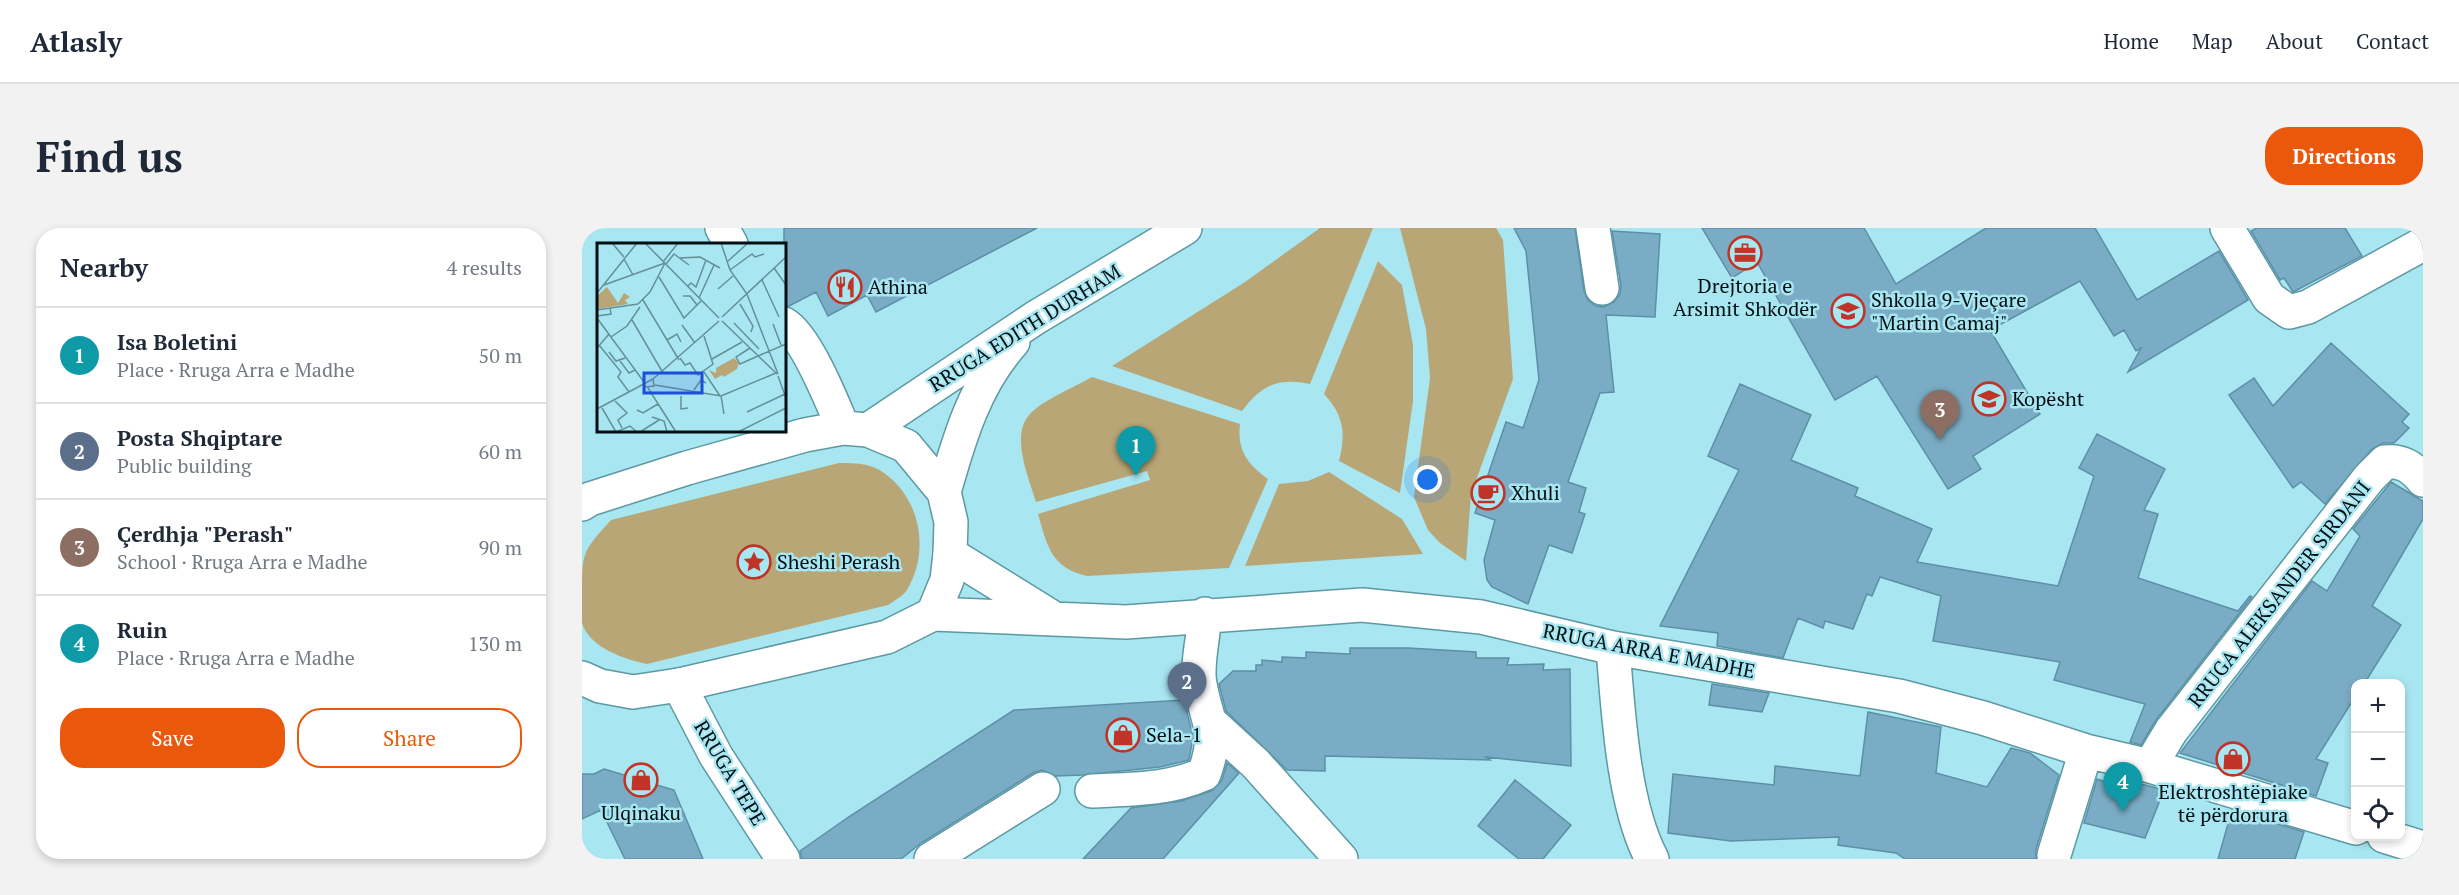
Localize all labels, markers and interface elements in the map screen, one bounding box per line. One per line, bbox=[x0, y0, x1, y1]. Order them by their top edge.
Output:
text: Atlasly bbox=[30, 23, 122, 60]
text: Home bbox=[2103, 27, 2159, 55]
text: Map bbox=[2192, 27, 2233, 55]
text: About bbox=[2266, 27, 2323, 55]
text: Contact bbox=[2356, 27, 2429, 55]
button: Directions bbox=[2265, 127, 2423, 185]
text: Find us bbox=[36, 128, 183, 184]
office icon: Drejtoria e Arsimit Shkodër bbox=[1727, 235, 1763, 271]
inset map bbox=[597, 243, 786, 432]
text: Nearby bbox=[60, 250, 148, 284]
text: 4 results bbox=[447, 254, 522, 281]
street label: RRUGA EDITH DURHAM bbox=[924, 257, 1126, 398]
restaurant icon: Athina bbox=[827, 269, 863, 305]
place label: Drejtoria e Arsimit Shkodër bbox=[1673, 272, 1817, 322]
place label: Athina bbox=[868, 273, 928, 300]
place label: Shkolla 9-Vjeçare "Martin Camaj" bbox=[1871, 286, 2026, 336]
school or university icon: Shkolla 9-Vjeçare "Martin Camaj" bbox=[1830, 293, 1866, 329]
text: Isa Boletini bbox=[117, 327, 237, 356]
text: 1 bbox=[74, 342, 85, 369]
text: 50 m bbox=[479, 342, 522, 369]
text: Place · Rruga Arra e Madhe bbox=[117, 356, 355, 383]
school or university icon: Kopësht bbox=[1971, 381, 2007, 417]
place label: Kopësht bbox=[2012, 385, 2085, 412]
pin: 3 bbox=[1920, 390, 1960, 440]
text: Posta Shqiptare bbox=[117, 423, 283, 452]
pin: 1 bbox=[1116, 426, 1156, 476]
text: 2 bbox=[74, 438, 85, 465]
text: 60 m bbox=[479, 438, 522, 465]
text: Public building bbox=[117, 452, 251, 479]
your location bbox=[1413, 465, 1442, 494]
cafe icon: Xhuli bbox=[1470, 475, 1506, 511]
street label: RRUGA ALEKSANDER SIRDANI bbox=[2181, 475, 2376, 713]
place label: Xhuli bbox=[1511, 479, 1560, 506]
text: Çerdhja "Perash" bbox=[117, 519, 293, 548]
text: 3 bbox=[74, 534, 85, 561]
text: 90 m bbox=[479, 534, 522, 561]
place icon: Sheshi Perash bbox=[736, 544, 772, 580]
text: School · Rruga Arra e Madhe bbox=[117, 548, 368, 575]
place label: Sheshi Perash bbox=[777, 548, 901, 575]
text: Ruin bbox=[117, 615, 168, 644]
street label: RRUGA ARRA E MADHE bbox=[1541, 617, 1757, 684]
text: 4 bbox=[74, 630, 85, 657]
text: 130 m bbox=[468, 630, 522, 657]
text: Place · Rruga Arra e Madhe bbox=[117, 644, 355, 671]
pin: 2 bbox=[1168, 662, 1206, 712]
map controls bbox=[2351, 679, 2405, 841]
button: + bbox=[2351, 679, 2405, 733]
button: Save bbox=[60, 708, 285, 768]
button: Share bbox=[297, 708, 522, 768]
street label: RRUGA TEPE bbox=[688, 715, 772, 830]
shop icon: Sela-1 bbox=[1105, 717, 1141, 753]
place label: Sela-1 bbox=[1146, 721, 1202, 748]
button: − bbox=[2351, 733, 2405, 787]
shop icon: Elektroshtëpiake të përdorura bbox=[2215, 741, 2251, 777]
shop icon: Ulqinaku bbox=[623, 762, 659, 798]
pin: 4 bbox=[2104, 762, 2142, 812]
place label: Elektroshtëpiake të përdorura bbox=[2158, 778, 2308, 828]
button: locate bbox=[2351, 787, 2405, 841]
place label: Ulqinaku bbox=[601, 799, 681, 826]

